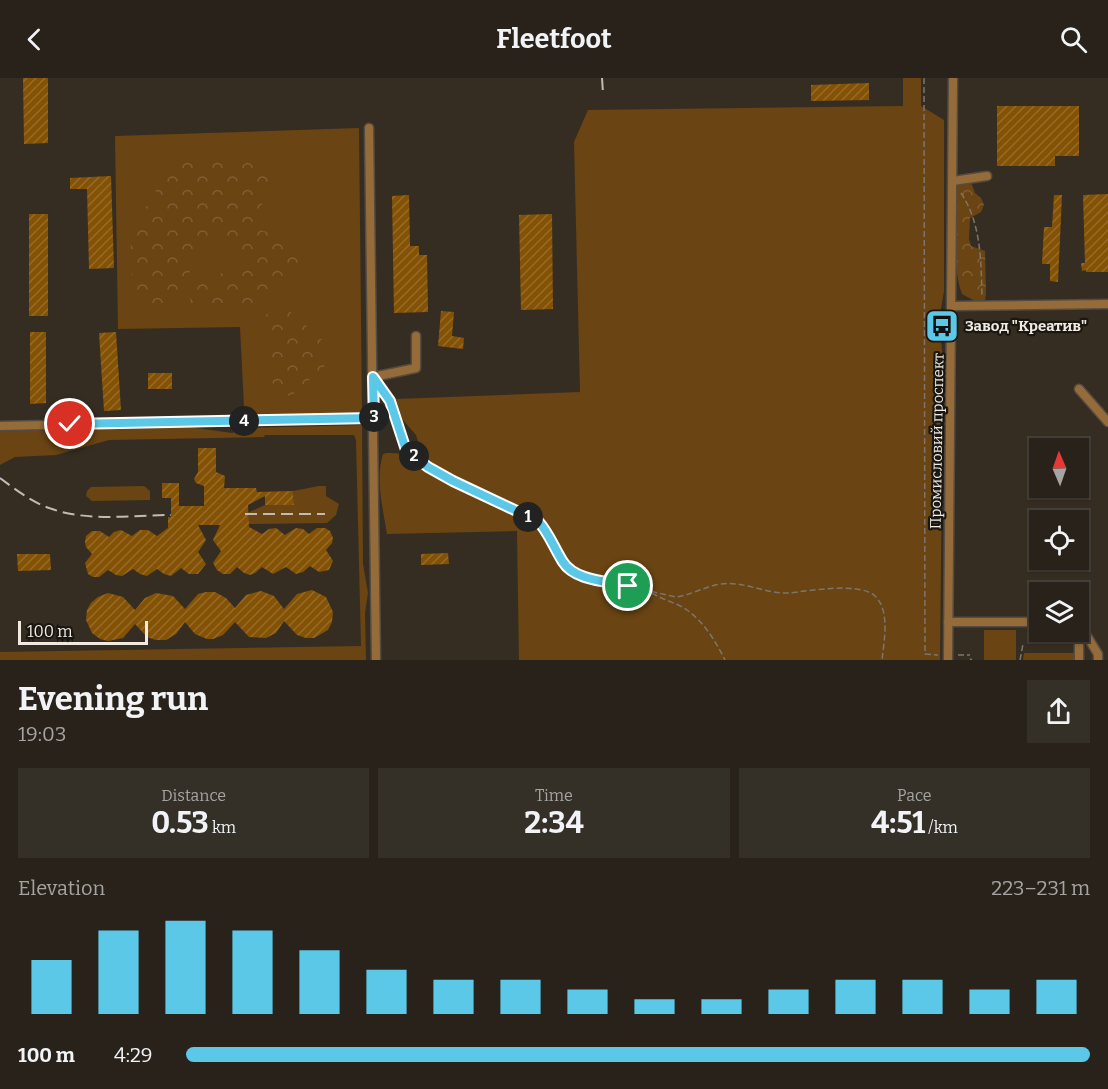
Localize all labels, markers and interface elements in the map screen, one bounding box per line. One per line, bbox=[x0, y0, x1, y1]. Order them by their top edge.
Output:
icon: back bbox=[18, 23, 51, 56]
text: Fleetfoot bbox=[496, 23, 612, 55]
icon: search bbox=[1057, 23, 1090, 56]
bus stop icon: Завод "Креатив" bbox=[924, 308, 960, 344]
place label: Завод "Креатив" bbox=[965, 317, 1087, 335]
street label: Промисловий проспект bbox=[926, 352, 948, 529]
pin bbox=[44, 398, 95, 449]
pin: 3 bbox=[359, 402, 389, 432]
pin: 4 bbox=[229, 406, 259, 436]
icon: check bbox=[53, 407, 86, 440]
text: 3 bbox=[369, 407, 379, 426]
text: 4 bbox=[239, 411, 249, 430]
north arrow bbox=[1029, 438, 1089, 498]
map controls bbox=[1029, 438, 1089, 642]
pin: 2 bbox=[399, 441, 429, 471]
text: 2 bbox=[409, 446, 419, 465]
pin: 1 bbox=[513, 502, 543, 532]
text: 1 bbox=[525, 507, 531, 526]
button: locate bbox=[1029, 510, 1089, 570]
pin bbox=[602, 560, 653, 611]
icon: arrive bbox=[611, 569, 644, 602]
button: layers bbox=[1029, 582, 1089, 642]
scale bar bbox=[18, 618, 148, 646]
text: 100 m bbox=[27, 622, 72, 641]
text: Evening run bbox=[18, 679, 208, 719]
button: share bbox=[1027, 680, 1090, 743]
text: 19:03 bbox=[18, 722, 66, 746]
text: Distance bbox=[161, 786, 226, 805]
text: Time bbox=[535, 786, 573, 805]
text: Pace bbox=[897, 786, 932, 805]
text: 0.53 bbox=[151, 805, 209, 841]
text: 2:34 bbox=[524, 805, 584, 841]
text: 4:51 bbox=[871, 805, 925, 841]
text: km bbox=[209, 818, 236, 837]
text: /km bbox=[925, 818, 958, 837]
text: Elevation bbox=[18, 876, 105, 900]
text: 223–231 m bbox=[991, 876, 1090, 900]
text: 100 m bbox=[18, 1043, 75, 1067]
text: 4:29 bbox=[114, 1043, 153, 1067]

